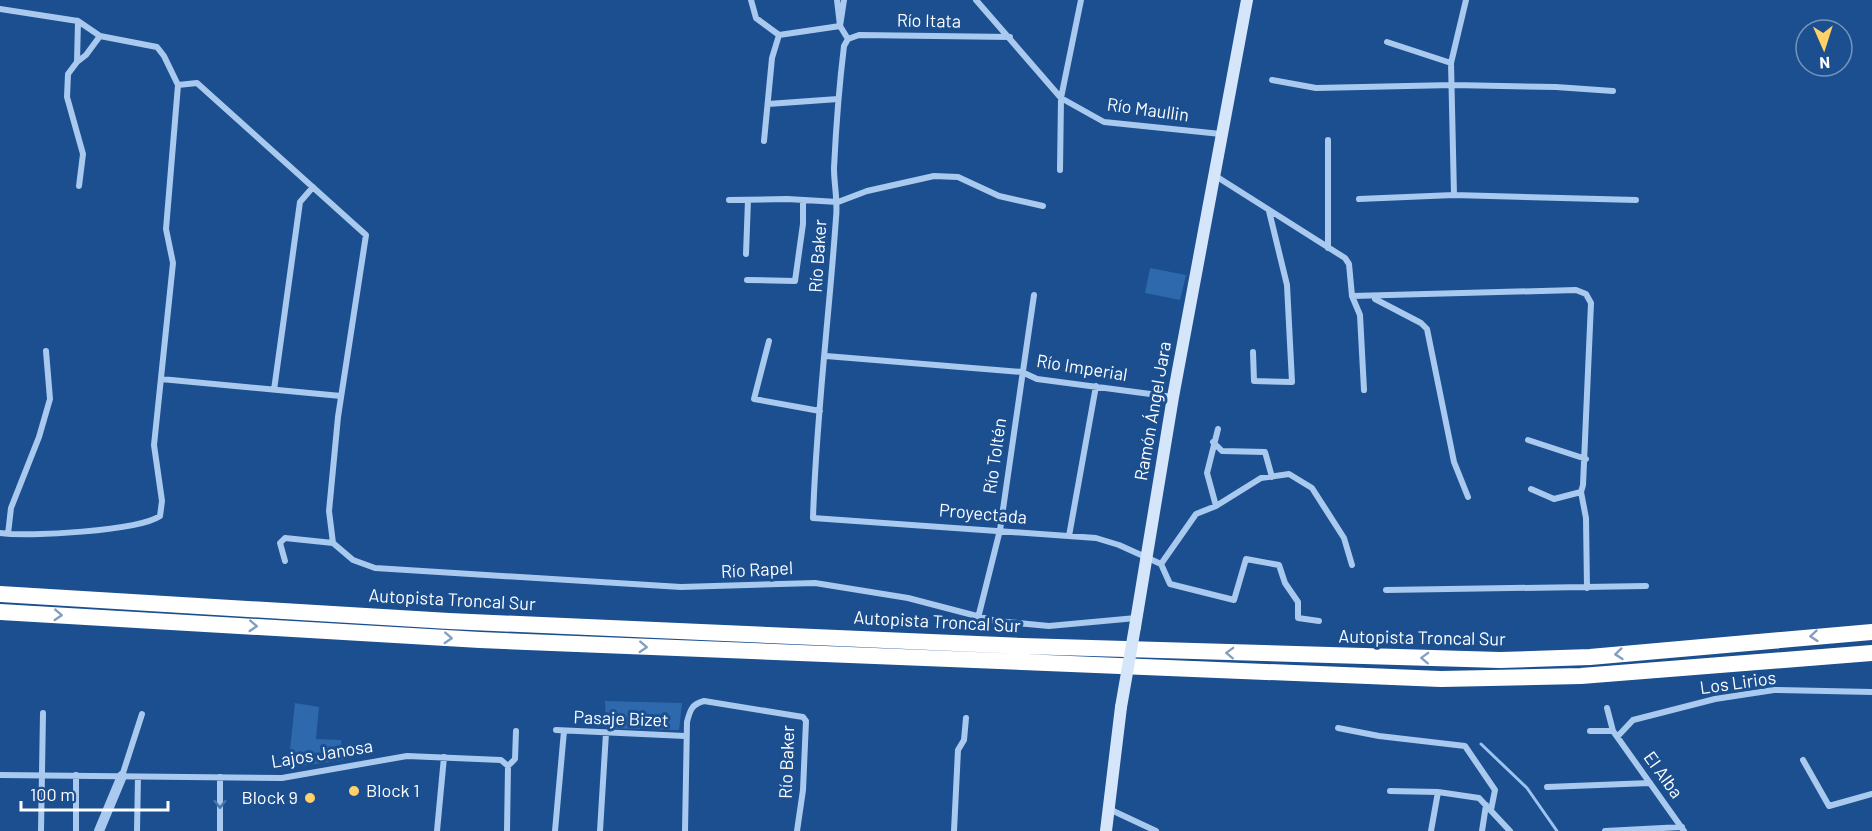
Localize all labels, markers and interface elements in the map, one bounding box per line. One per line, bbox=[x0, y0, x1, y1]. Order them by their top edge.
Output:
street label: Río Itata bbox=[897, 8, 961, 32]
north arrow bbox=[1794, 18, 1854, 78]
text: N bbox=[1819, 54, 1831, 73]
street label: Río Maullin bbox=[1106, 92, 1191, 126]
street label: Río Baker bbox=[803, 218, 831, 293]
street label: Ramón Ángel Jara bbox=[1129, 340, 1175, 482]
street label: Río Imperial bbox=[1035, 349, 1129, 385]
street label: Río Toltén bbox=[978, 416, 1010, 495]
street label: Proyectada bbox=[938, 498, 1028, 528]
street label: Río Rapel bbox=[720, 556, 793, 582]
street label: Autopista Troncal Sur bbox=[368, 584, 537, 614]
street label: Autopista Troncal Sur bbox=[853, 606, 1022, 636]
one-way arrow bbox=[54, 609, 63, 622]
one-way arrow bbox=[249, 620, 258, 633]
street label: Autopista Troncal Sur bbox=[1338, 625, 1506, 649]
one-way arrow bbox=[1809, 629, 1818, 642]
one-way arrow bbox=[443, 631, 452, 644]
one-way arrow bbox=[638, 641, 647, 654]
one-way arrow bbox=[1225, 647, 1234, 659]
one-way arrow bbox=[1615, 647, 1624, 659]
one-way arrow bbox=[1420, 652, 1429, 664]
street label: Los Lirios bbox=[1698, 666, 1777, 698]
street label: Pasaje Bizet bbox=[573, 705, 669, 731]
street label: Río Baker bbox=[774, 724, 798, 799]
street label: Lajos Janosa bbox=[269, 734, 374, 772]
street label: El Alba bbox=[1639, 747, 1688, 802]
scale bar bbox=[21, 774, 168, 812]
place label: Block 1 bbox=[366, 779, 420, 801]
text: 100 m bbox=[30, 783, 75, 805]
marker: Block 1 bbox=[347, 784, 361, 798]
place label: Block 9 bbox=[241, 786, 298, 808]
marker: Block 9 bbox=[303, 791, 317, 805]
one-way arrow bbox=[214, 800, 226, 809]

